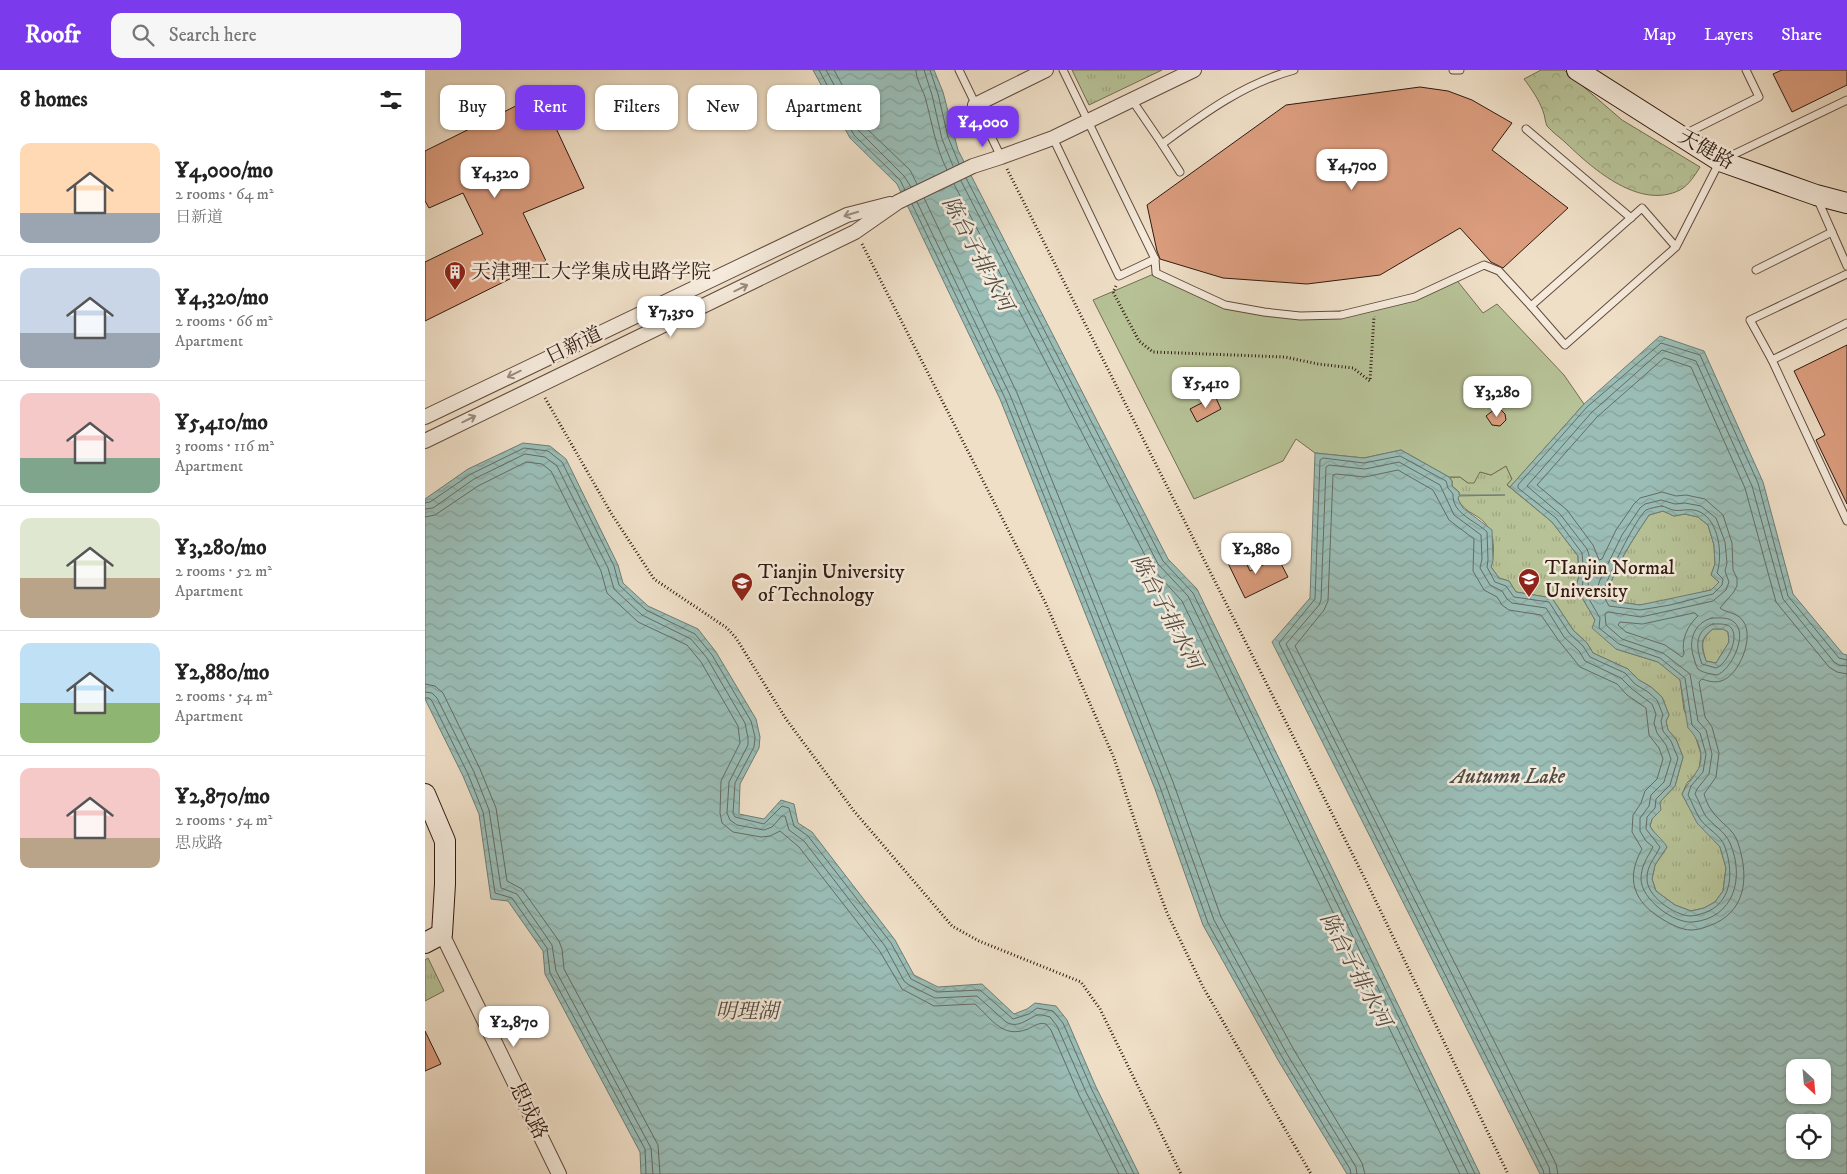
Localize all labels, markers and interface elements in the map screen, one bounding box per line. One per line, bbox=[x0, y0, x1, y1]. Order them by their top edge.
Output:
search box bbox=[111, 13, 461, 58]
text: Roofr bbox=[25, 20, 81, 50]
icon: search bbox=[129, 21, 157, 49]
text: Search here bbox=[169, 24, 257, 47]
text: Map bbox=[1643, 24, 1676, 46]
text: Layers bbox=[1704, 24, 1753, 46]
text: Share bbox=[1781, 24, 1822, 46]
chip: Buy bbox=[440, 85, 505, 130]
chip: Rent bbox=[515, 85, 585, 130]
chip: Filters bbox=[595, 85, 678, 130]
chip: New bbox=[688, 85, 757, 130]
chip: Apartment bbox=[767, 85, 880, 130]
icon: filters bbox=[377, 86, 405, 114]
text: 8 homes bbox=[20, 87, 88, 113]
pin: ¥4,000 bbox=[942, 106, 1024, 148]
text: ¥4,000 bbox=[958, 112, 1008, 132]
street label: 天健路 bbox=[1674, 125, 1738, 175]
pin: ¥4,700 bbox=[1311, 148, 1393, 191]
text: ¥4,700 bbox=[1327, 155, 1377, 175]
pin: ¥4,320 bbox=[454, 156, 536, 199]
text: ¥4,000/mo bbox=[175, 158, 273, 184]
icon: home bbox=[60, 163, 120, 223]
text: ¥4,320 bbox=[471, 163, 519, 183]
text: 2 rooms · 64 m² bbox=[175, 184, 274, 204]
water label: 陈台子排水河 bbox=[936, 192, 1020, 319]
text: 日新道 bbox=[175, 207, 223, 227]
one-way arrow bbox=[843, 210, 859, 220]
building icon: 天津理工大学集成电路学院 bbox=[443, 260, 467, 291]
place label: 天津理工大学集成电路学院 bbox=[471, 260, 711, 285]
one-way arrow bbox=[733, 282, 748, 292]
text: ¥4,320/mo bbox=[175, 285, 268, 311]
icon: home bbox=[60, 288, 120, 348]
pin: ¥7,350 bbox=[630, 296, 712, 338]
text: ¥7,350 bbox=[648, 302, 694, 322]
text: 2 rooms · 66 m² bbox=[175, 311, 273, 331]
street label: 日新道 bbox=[542, 322, 606, 370]
text: Apartment bbox=[175, 331, 243, 351]
pin: ¥5,410 bbox=[1165, 366, 1247, 409]
one-way arrow bbox=[507, 369, 522, 379]
text: ¥5,410 bbox=[1183, 373, 1229, 393]
pin: ¥3,280 bbox=[1456, 376, 1538, 418]
text: ¥3,280 bbox=[1474, 382, 1520, 402]
text: ¥5,410/mo bbox=[175, 410, 268, 436]
icon: home bbox=[60, 413, 120, 473]
one-way arrow bbox=[461, 414, 476, 424]
text: 3 rooms · 116 m² bbox=[175, 436, 274, 456]
text: Apartment bbox=[175, 456, 243, 476]
pin: ¥2,880 bbox=[1215, 532, 1297, 575]
text: ¥3,280/mo bbox=[175, 535, 266, 561]
icon: home bbox=[60, 538, 120, 598]
text: ¥2,880 bbox=[1232, 539, 1280, 559]
water label: 陈台子排水河 bbox=[1125, 550, 1209, 677]
place label: TIanjin Normal University bbox=[1545, 556, 1675, 604]
place label: Tianjin University of Technology bbox=[758, 560, 905, 608]
text: 2 rooms · 52 m² bbox=[175, 561, 272, 581]
school or university icon: TIanjin Normal University bbox=[1517, 567, 1541, 598]
school or university icon: Tianjin University of Technology bbox=[730, 571, 754, 602]
text: Apartment bbox=[175, 581, 243, 601]
text: ¥2,880/mo bbox=[175, 660, 269, 686]
icon: home bbox=[60, 663, 120, 723]
text: 2 rooms · 54 m² bbox=[175, 686, 272, 706]
text: Apartment bbox=[175, 706, 243, 726]
water label: Autumn Lake bbox=[1449, 764, 1566, 790]
text: ¥2,870/mo bbox=[175, 784, 270, 810]
icon: home bbox=[60, 788, 120, 848]
text: 2 rooms · 54 m² bbox=[175, 810, 272, 830]
text: 思成路 bbox=[175, 833, 223, 853]
water label: 陈台子排水河 bbox=[1314, 908, 1398, 1035]
water label: 明理湖 bbox=[716, 999, 782, 1025]
pin: ¥2,870 bbox=[473, 1006, 555, 1048]
text: ¥2,870 bbox=[490, 1012, 538, 1032]
north arrow bbox=[1786, 1059, 1831, 1104]
map controls bbox=[1786, 1059, 1831, 1159]
street label: 思成路 bbox=[504, 1079, 552, 1143]
button: locate bbox=[1786, 1114, 1831, 1159]

